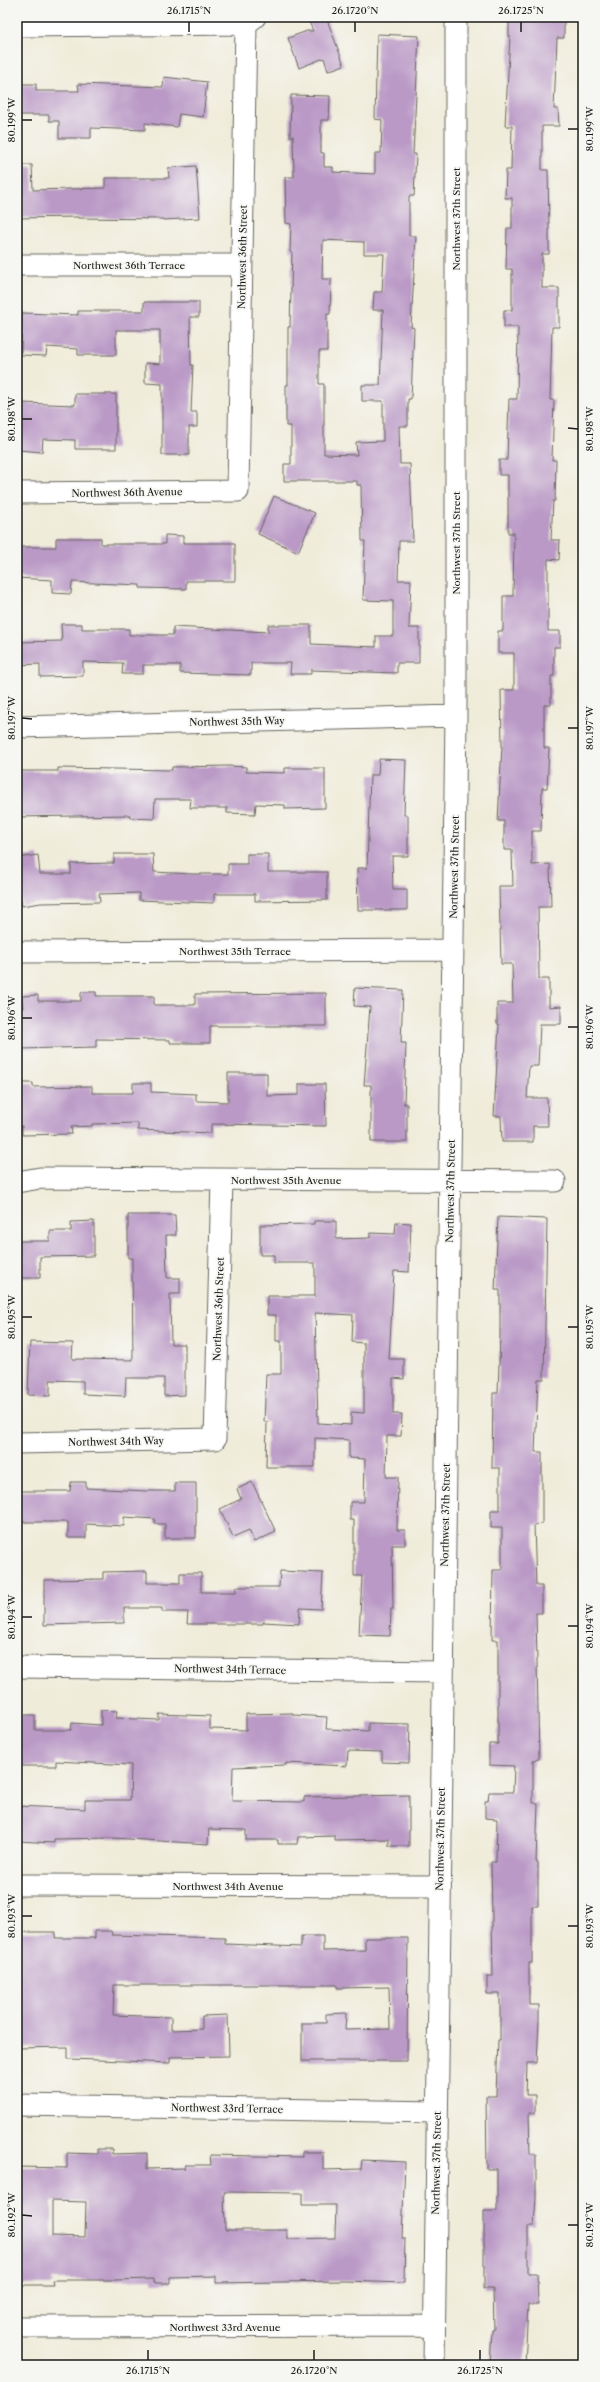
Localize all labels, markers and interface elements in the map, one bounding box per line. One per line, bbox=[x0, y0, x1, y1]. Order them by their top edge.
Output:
text: 26.1715°N bbox=[167, 4, 211, 17]
text: 26.1720°N bbox=[331, 4, 379, 17]
text: 26.1725°N bbox=[498, 4, 544, 17]
text: 80.199°W bbox=[5, 96, 18, 142]
text: 80.199°W bbox=[583, 105, 596, 151]
street label: Northwest 37th Street bbox=[450, 167, 463, 271]
street label: Northwest 36th Street bbox=[235, 204, 250, 309]
street label: Northwest 36th Terrace bbox=[73, 259, 185, 272]
text: 80.198°W bbox=[5, 395, 18, 441]
text: 80.198°W bbox=[583, 405, 596, 451]
street label: Northwest 36th Avenue bbox=[71, 485, 183, 500]
street label: Northwest 37th Street bbox=[450, 491, 463, 595]
text: 80.197°W bbox=[5, 695, 18, 740]
text: 80.197°W bbox=[583, 705, 596, 750]
street label: Northwest 35th Way bbox=[189, 714, 285, 729]
street label: Northwest 37th Street bbox=[447, 815, 462, 919]
street label: Northwest 35th Terrace bbox=[179, 945, 291, 958]
text: 80.196°W bbox=[5, 995, 18, 1040]
text: 80.196°W bbox=[583, 1004, 596, 1049]
street label: Northwest 37th Street bbox=[443, 1139, 458, 1243]
street label: Northwest 35th Avenue bbox=[231, 1174, 342, 1187]
street label: Northwest 36th Street bbox=[210, 1256, 227, 1361]
text: 80.195°W bbox=[5, 1294, 18, 1339]
text: 80.195°W bbox=[583, 1304, 596, 1349]
street label: Northwest 34th Way bbox=[68, 1434, 165, 1449]
street label: Northwest 37th Street bbox=[438, 1463, 453, 1567]
text: 80.194°W bbox=[5, 1594, 18, 1639]
text: 80.194°W bbox=[583, 1603, 596, 1648]
street label: Northwest 34th Terrace bbox=[174, 1662, 287, 1677]
street label: Northwest 37th Street bbox=[433, 1787, 448, 1891]
street label: Northwest 34th Avenue bbox=[173, 1880, 284, 1893]
text: 80.193°W bbox=[5, 1893, 18, 1938]
text: 80.193°W bbox=[583, 1903, 596, 1948]
street label: Northwest 33rd Terrace bbox=[171, 2101, 284, 2116]
street label: Northwest 37th Street bbox=[429, 2111, 444, 2215]
text: 80.192°W bbox=[5, 2192, 18, 2237]
text: 80.192°W bbox=[583, 2202, 596, 2247]
street label: Northwest 33rd Avenue bbox=[170, 2321, 281, 2334]
text: 26.1715°N bbox=[126, 2364, 170, 2377]
text: 26.1720°N bbox=[290, 2364, 338, 2377]
text: 26.1725°N bbox=[457, 2364, 503, 2377]

